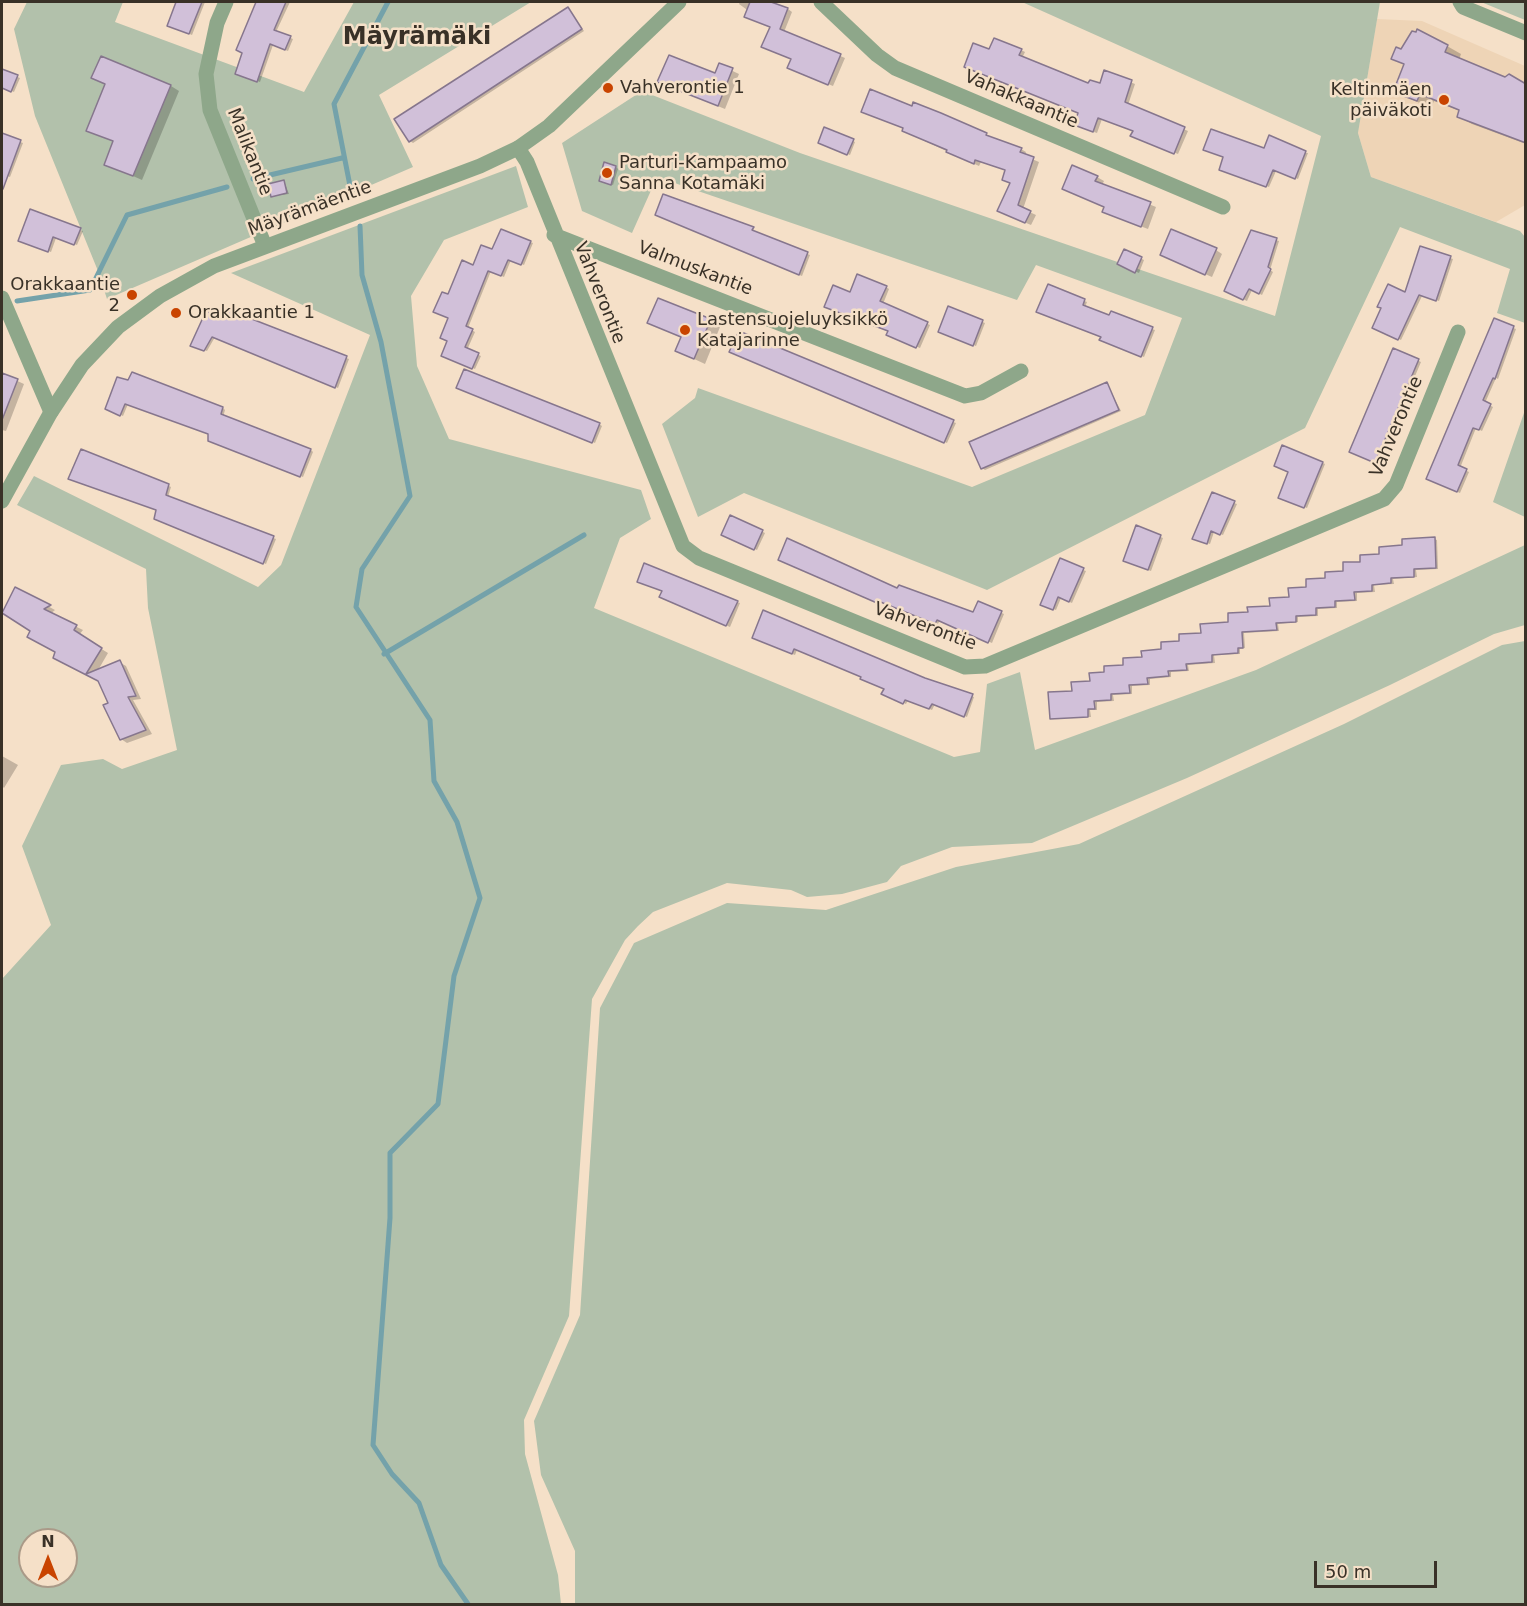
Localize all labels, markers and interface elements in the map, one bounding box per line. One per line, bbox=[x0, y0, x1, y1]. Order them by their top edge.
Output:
district label: Mäyrämäki bbox=[343, 24, 491, 52]
street label: Vahakkaantie bbox=[961, 66, 1081, 134]
place label: Vahverontie 1 bbox=[620, 77, 745, 99]
place label: Keltinmäen päiväkoti bbox=[1331, 79, 1432, 122]
marker: Vahverontie 1 bbox=[601, 81, 615, 95]
marker: Keltinmäen päiväkoti bbox=[1437, 93, 1451, 107]
street label: Malikantie bbox=[222, 105, 276, 199]
place label: Parturi-Kampaamo Sanna Kotamäki bbox=[619, 152, 787, 195]
marker: Parturi-Kampaamo Sanna Kotamäki bbox=[600, 166, 614, 180]
street label: Mäyrämäentie bbox=[245, 177, 375, 241]
street label: Valmuskantie bbox=[635, 237, 755, 301]
street label: Vahverontie bbox=[569, 239, 629, 347]
place label: Orakkaantie 2 bbox=[10, 274, 120, 316]
marker: Orakkaantie 2 bbox=[125, 288, 139, 302]
place label: Orakkaantie 1 bbox=[188, 302, 315, 324]
marker: Orakkaantie 1 bbox=[169, 306, 183, 320]
place label: Lastensuojeluyksikkö Katajarinne bbox=[697, 309, 888, 352]
marker: Lastensuojeluyksikkö Katajarinne bbox=[678, 323, 692, 337]
street label: Vahverontie bbox=[1366, 373, 1428, 481]
street label: Vahverontie bbox=[871, 598, 979, 656]
north arrow bbox=[18, 1528, 78, 1588]
text: N bbox=[41, 1532, 55, 1551]
scale bar bbox=[1317, 1549, 1440, 1587]
text: 50 m bbox=[1325, 1561, 1371, 1582]

